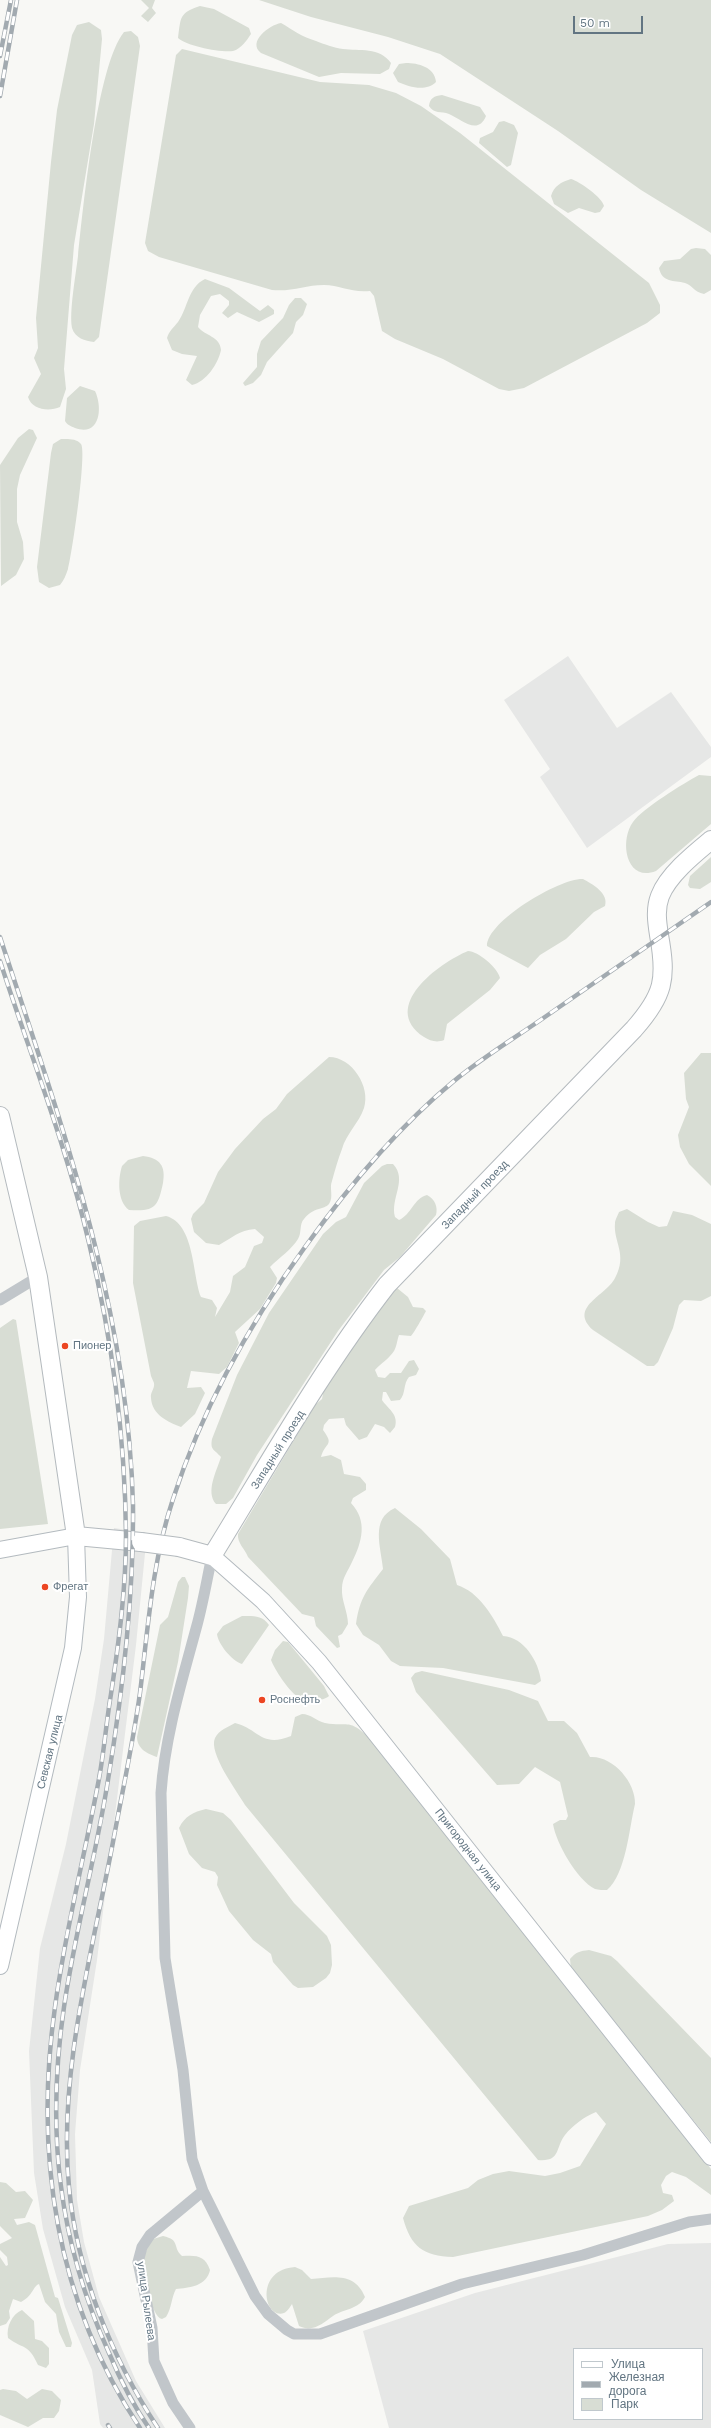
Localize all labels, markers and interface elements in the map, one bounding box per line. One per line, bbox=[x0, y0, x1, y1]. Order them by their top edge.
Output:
scale bar bbox=[575, 8, 645, 34]
text: 50 m bbox=[580, 16, 610, 30]
street label: Западный проезд bbox=[439, 1158, 511, 1232]
place label: Пионер bbox=[73, 1339, 111, 1353]
marker: Пионер bbox=[60, 1341, 70, 1351]
street label: Западный проезд bbox=[248, 1408, 308, 1492]
place label: Фрегат bbox=[53, 1580, 88, 1594]
marker: Фрегат bbox=[40, 1582, 50, 1592]
place label: Роснефть bbox=[270, 1693, 320, 1707]
marker: Роснефть bbox=[257, 1695, 267, 1705]
street label: Севская улица bbox=[34, 1713, 66, 1791]
street label: Пригородная улица bbox=[432, 1806, 504, 1894]
street label: улица Рылеева bbox=[134, 2261, 158, 2341]
legend bbox=[573, 2348, 703, 2420]
text: Улица bbox=[611, 2357, 645, 2371]
text: Железная дорога bbox=[609, 2370, 665, 2398]
text: Парк bbox=[611, 2397, 638, 2411]

